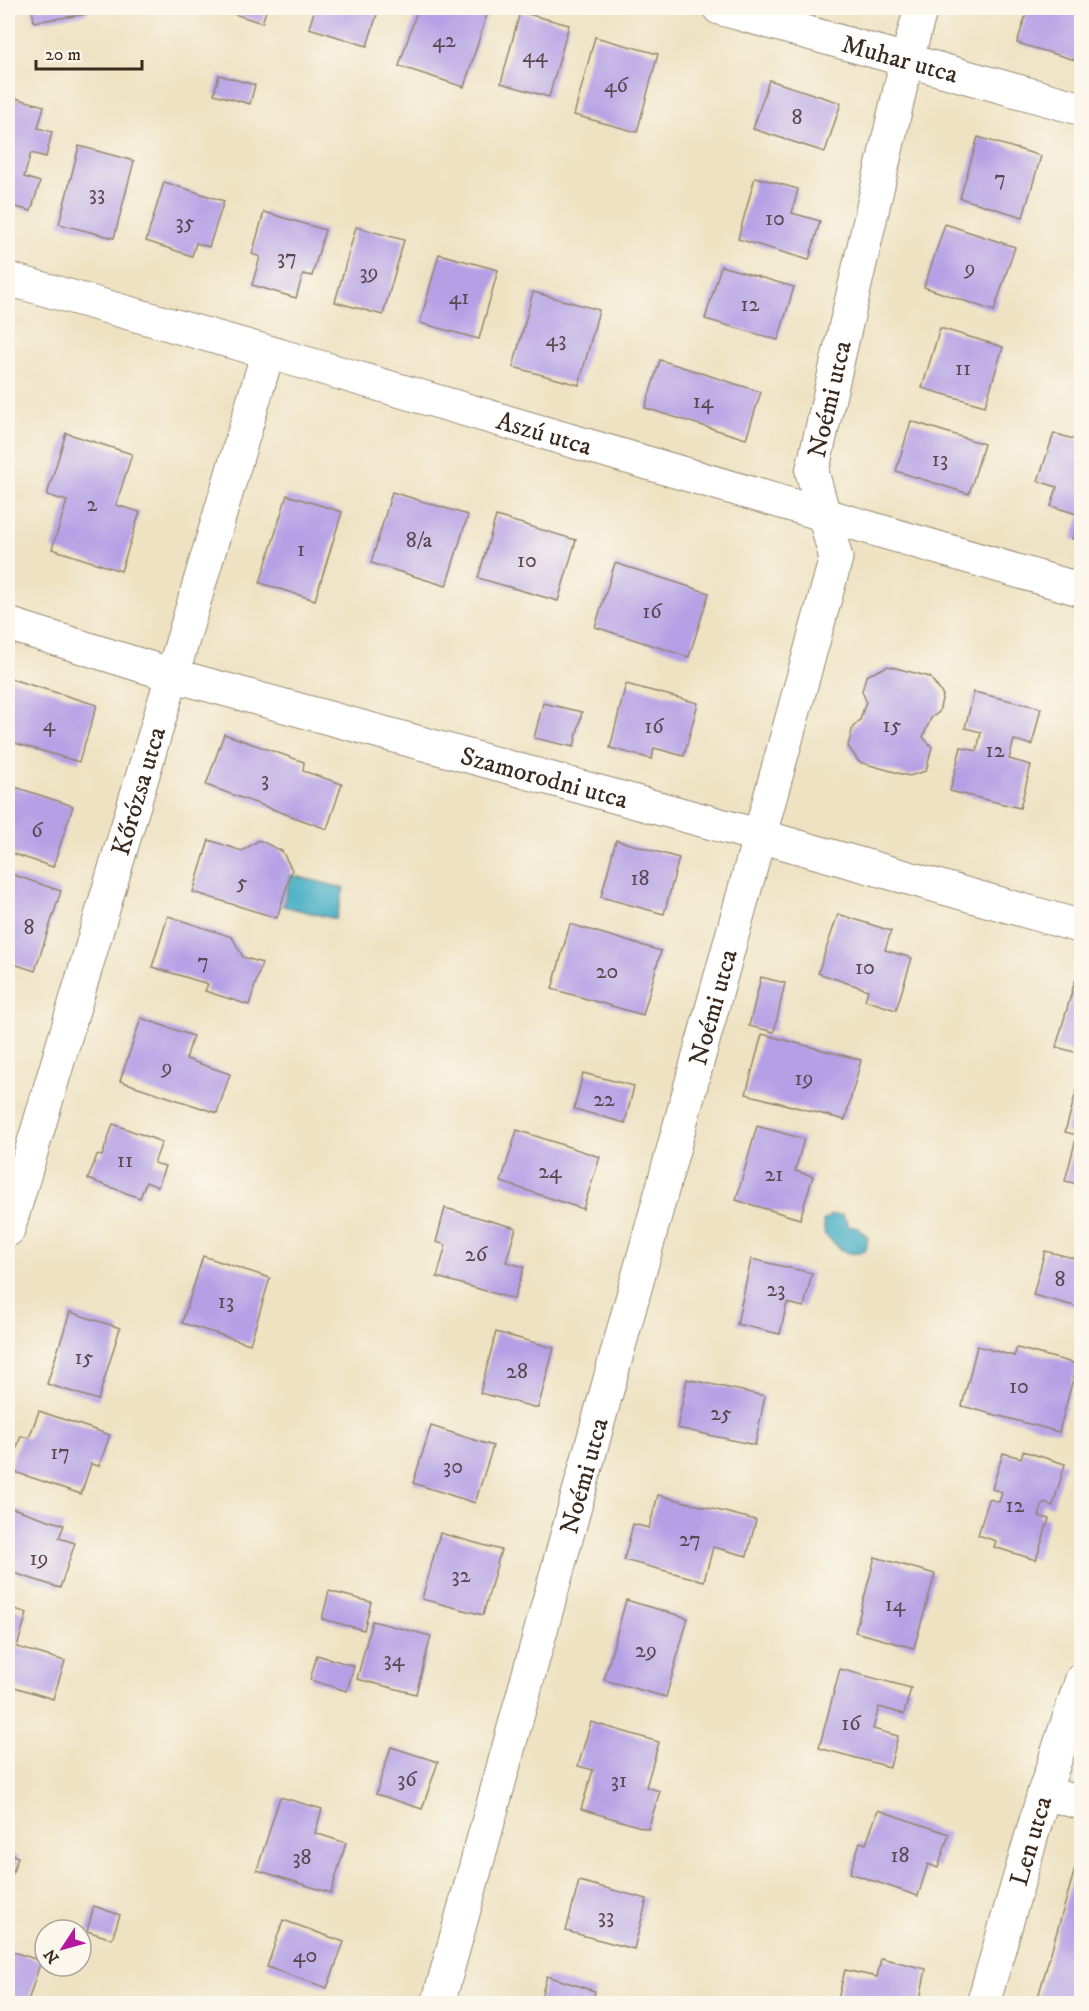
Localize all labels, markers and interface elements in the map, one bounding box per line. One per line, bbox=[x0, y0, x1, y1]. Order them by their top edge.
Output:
house number: 42 bbox=[432, 27, 456, 54]
street label: Muhar utca bbox=[838, 28, 961, 92]
scale bar bbox=[36, 33, 142, 71]
house number: 44 bbox=[522, 42, 549, 69]
text: 20 m bbox=[45, 44, 81, 66]
house number: 46 bbox=[604, 72, 630, 99]
house number: 8 bbox=[791, 104, 803, 131]
house number: 7 bbox=[994, 165, 1006, 192]
house number: 33 bbox=[89, 180, 105, 207]
house number: 10 bbox=[765, 205, 785, 232]
house number: 35 bbox=[175, 209, 195, 236]
house number: 37 bbox=[277, 244, 297, 271]
house number: 9 bbox=[964, 255, 975, 282]
house number: 39 bbox=[359, 259, 379, 286]
house number: 41 bbox=[449, 284, 469, 311]
house number: 12 bbox=[741, 291, 760, 318]
house number: 43 bbox=[546, 326, 566, 353]
street label: Noémi utca bbox=[801, 338, 860, 461]
house number: 11 bbox=[955, 355, 971, 382]
house number: 14 bbox=[693, 388, 715, 415]
street label: Aszú utca bbox=[492, 405, 596, 464]
house number: 13 bbox=[932, 446, 948, 473]
house number: 2 bbox=[87, 491, 98, 518]
house number: 8/a bbox=[406, 527, 433, 554]
house number: 1 bbox=[297, 536, 305, 563]
house number: 10 bbox=[517, 547, 537, 574]
house number: 16 bbox=[642, 598, 663, 625]
house number: 4 bbox=[43, 711, 57, 738]
house number: 15 bbox=[883, 712, 902, 739]
house number: 16 bbox=[644, 713, 665, 740]
street label: Kőrózsa utca bbox=[105, 723, 174, 860]
house number: 12 bbox=[986, 737, 1005, 764]
street label: Szamorodni utca bbox=[457, 740, 632, 817]
house number: 3 bbox=[261, 766, 269, 793]
house number: 6 bbox=[31, 817, 44, 844]
house number: 18 bbox=[630, 865, 650, 892]
house number: 5 bbox=[237, 869, 248, 896]
house number: 8 bbox=[23, 914, 35, 941]
street label: Noémi utca bbox=[682, 946, 746, 1069]
house number: 7 bbox=[197, 948, 209, 975]
house number: 10 bbox=[855, 954, 875, 981]
house number: 20 bbox=[596, 958, 618, 985]
house number: 9 bbox=[161, 1054, 172, 1081]
house number: 19 bbox=[795, 1065, 814, 1092]
house number: 22 bbox=[593, 1086, 615, 1113]
house number: 11 bbox=[117, 1147, 133, 1174]
house number: 24 bbox=[538, 1158, 563, 1185]
house number: 21 bbox=[765, 1161, 783, 1188]
house number: 26 bbox=[465, 1241, 489, 1268]
house number: 8 bbox=[1054, 1266, 1066, 1293]
house number: 23 bbox=[766, 1276, 786, 1303]
house number: 13 bbox=[218, 1288, 234, 1315]
house number: 15 bbox=[75, 1344, 94, 1371]
house number: 28 bbox=[506, 1358, 528, 1385]
house number: 10 bbox=[1009, 1373, 1029, 1400]
house number: 25 bbox=[710, 1400, 732, 1427]
street label: Noémi utca bbox=[553, 1414, 617, 1538]
house number: 17 bbox=[50, 1439, 70, 1466]
house number: 30 bbox=[443, 1453, 463, 1480]
house number: 12 bbox=[1006, 1492, 1025, 1519]
house number: 27 bbox=[679, 1526, 701, 1553]
house number: 19 bbox=[30, 1545, 49, 1572]
house number: 32 bbox=[451, 1562, 471, 1589]
house number: 14 bbox=[885, 1591, 907, 1618]
house number: 29 bbox=[635, 1637, 657, 1664]
house number: 34 bbox=[384, 1646, 406, 1673]
house number: 16 bbox=[841, 1710, 862, 1737]
house number: 36 bbox=[397, 1766, 418, 1793]
house number: 31 bbox=[611, 1767, 627, 1794]
street label: Len utca bbox=[1003, 1792, 1060, 1890]
house number: 18 bbox=[890, 1842, 910, 1869]
house number: 38 bbox=[292, 1844, 312, 1871]
house number: 33 bbox=[598, 1903, 614, 1930]
north arrow bbox=[33, 1918, 93, 1978]
house number: 40 bbox=[293, 1942, 317, 1969]
text: N bbox=[40, 1945, 64, 1967]

